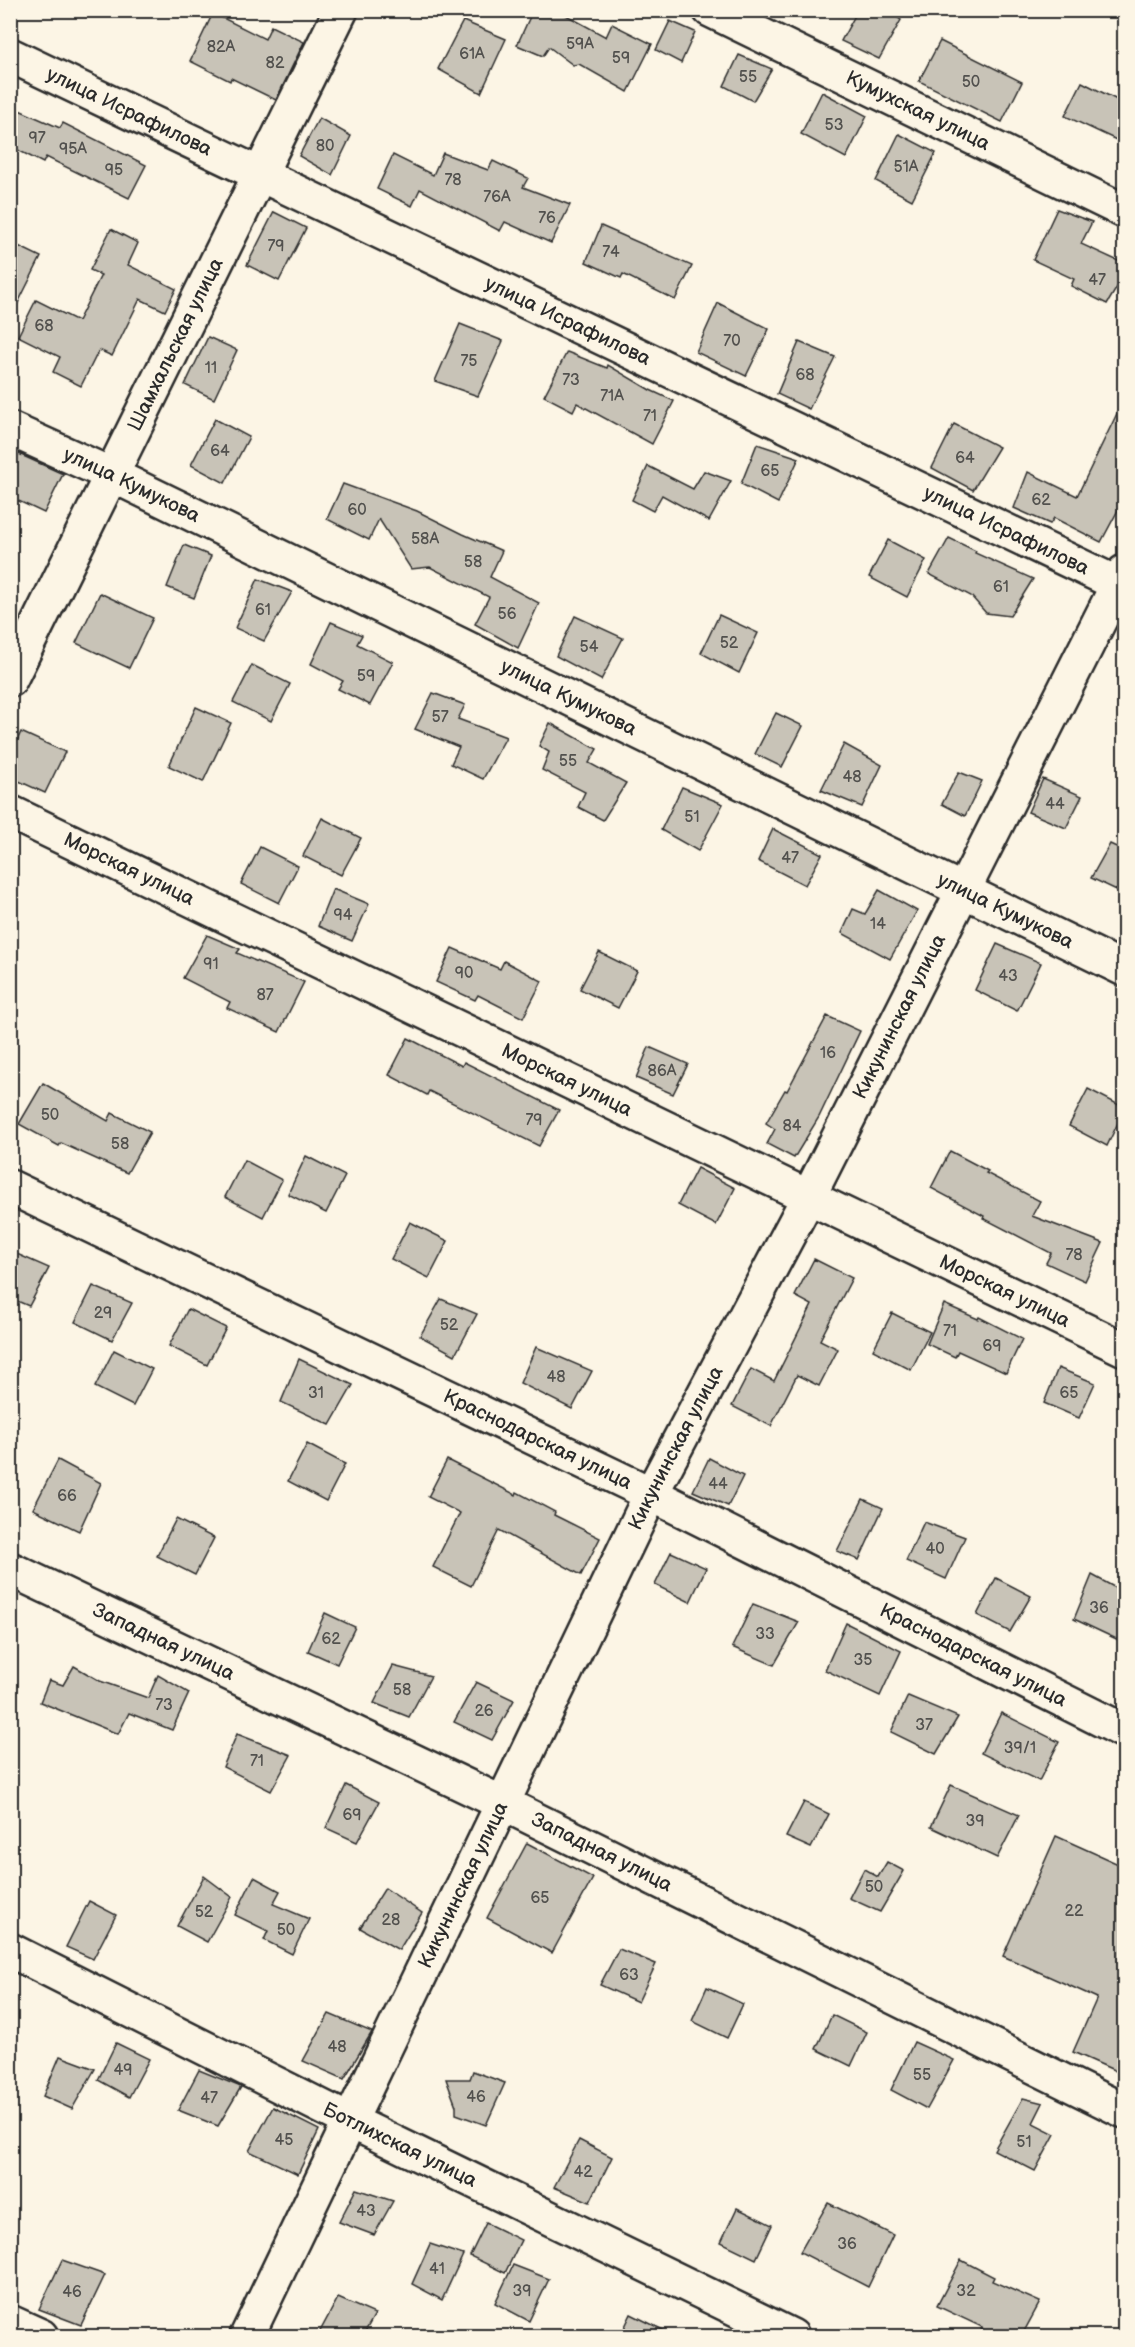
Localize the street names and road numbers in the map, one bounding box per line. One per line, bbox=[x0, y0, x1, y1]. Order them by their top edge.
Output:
street label: улица Исрафилова bbox=[42, 62, 216, 162]
street label: Кумухская улица bbox=[842, 66, 994, 156]
street label: Шамхальская улица bbox=[123, 254, 229, 435]
street label: улица Исрафилова bbox=[481, 272, 654, 371]
street label: улица Кумукова bbox=[60, 443, 204, 528]
street label: улица Исрафилова bbox=[920, 481, 1093, 581]
street label: улица Кумукова bbox=[497, 655, 641, 741]
street label: Морская улица bbox=[60, 828, 198, 911]
street label: улица Кумукова bbox=[933, 868, 1077, 954]
street label: Кикунинская улица bbox=[848, 930, 951, 1103]
street label: Морская улица bbox=[497, 1039, 636, 1122]
street label: Морская улица bbox=[935, 1250, 1074, 1333]
street label: Кикунинская улица bbox=[623, 1362, 729, 1534]
street label: Краснодарская улица bbox=[439, 1384, 636, 1495]
street label: Западная улица bbox=[89, 1598, 238, 1686]
street label: Краснодарская улица bbox=[876, 1598, 1071, 1712]
street label: Кикунинская улица bbox=[413, 1798, 513, 1972]
street label: Западная улица bbox=[527, 1807, 676, 1897]
street label: Ботлихская улица bbox=[319, 2097, 481, 2193]

